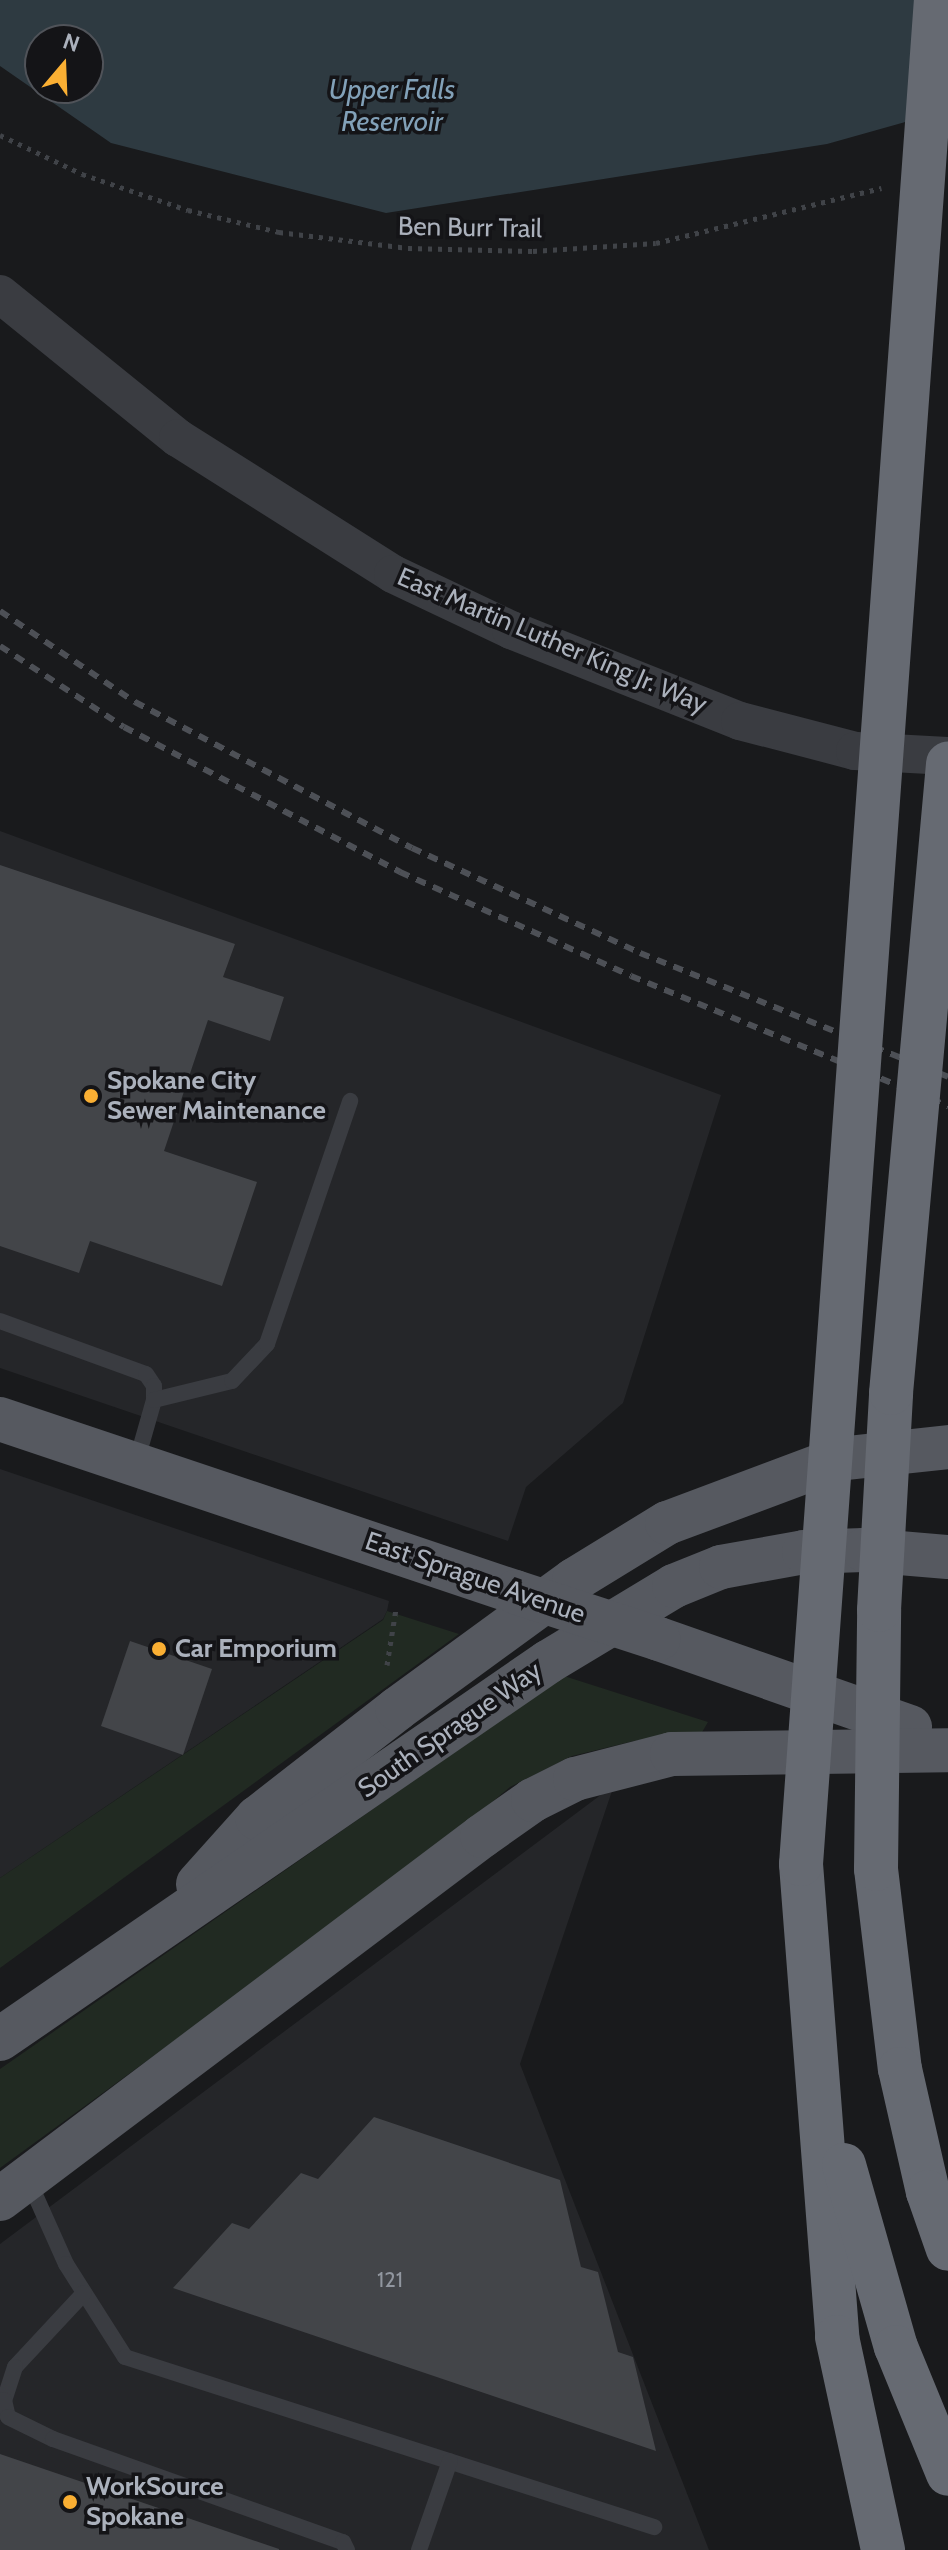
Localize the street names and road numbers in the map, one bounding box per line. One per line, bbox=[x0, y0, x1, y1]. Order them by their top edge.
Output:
street label: Ben Burr Trail bbox=[398, 211, 542, 245]
street label: East Martin Luther King Jr. Way bbox=[393, 562, 711, 720]
street label: East Sprague Avenue bbox=[361, 1526, 589, 1630]
street label: South Sprague Way bbox=[352, 1655, 548, 1805]

